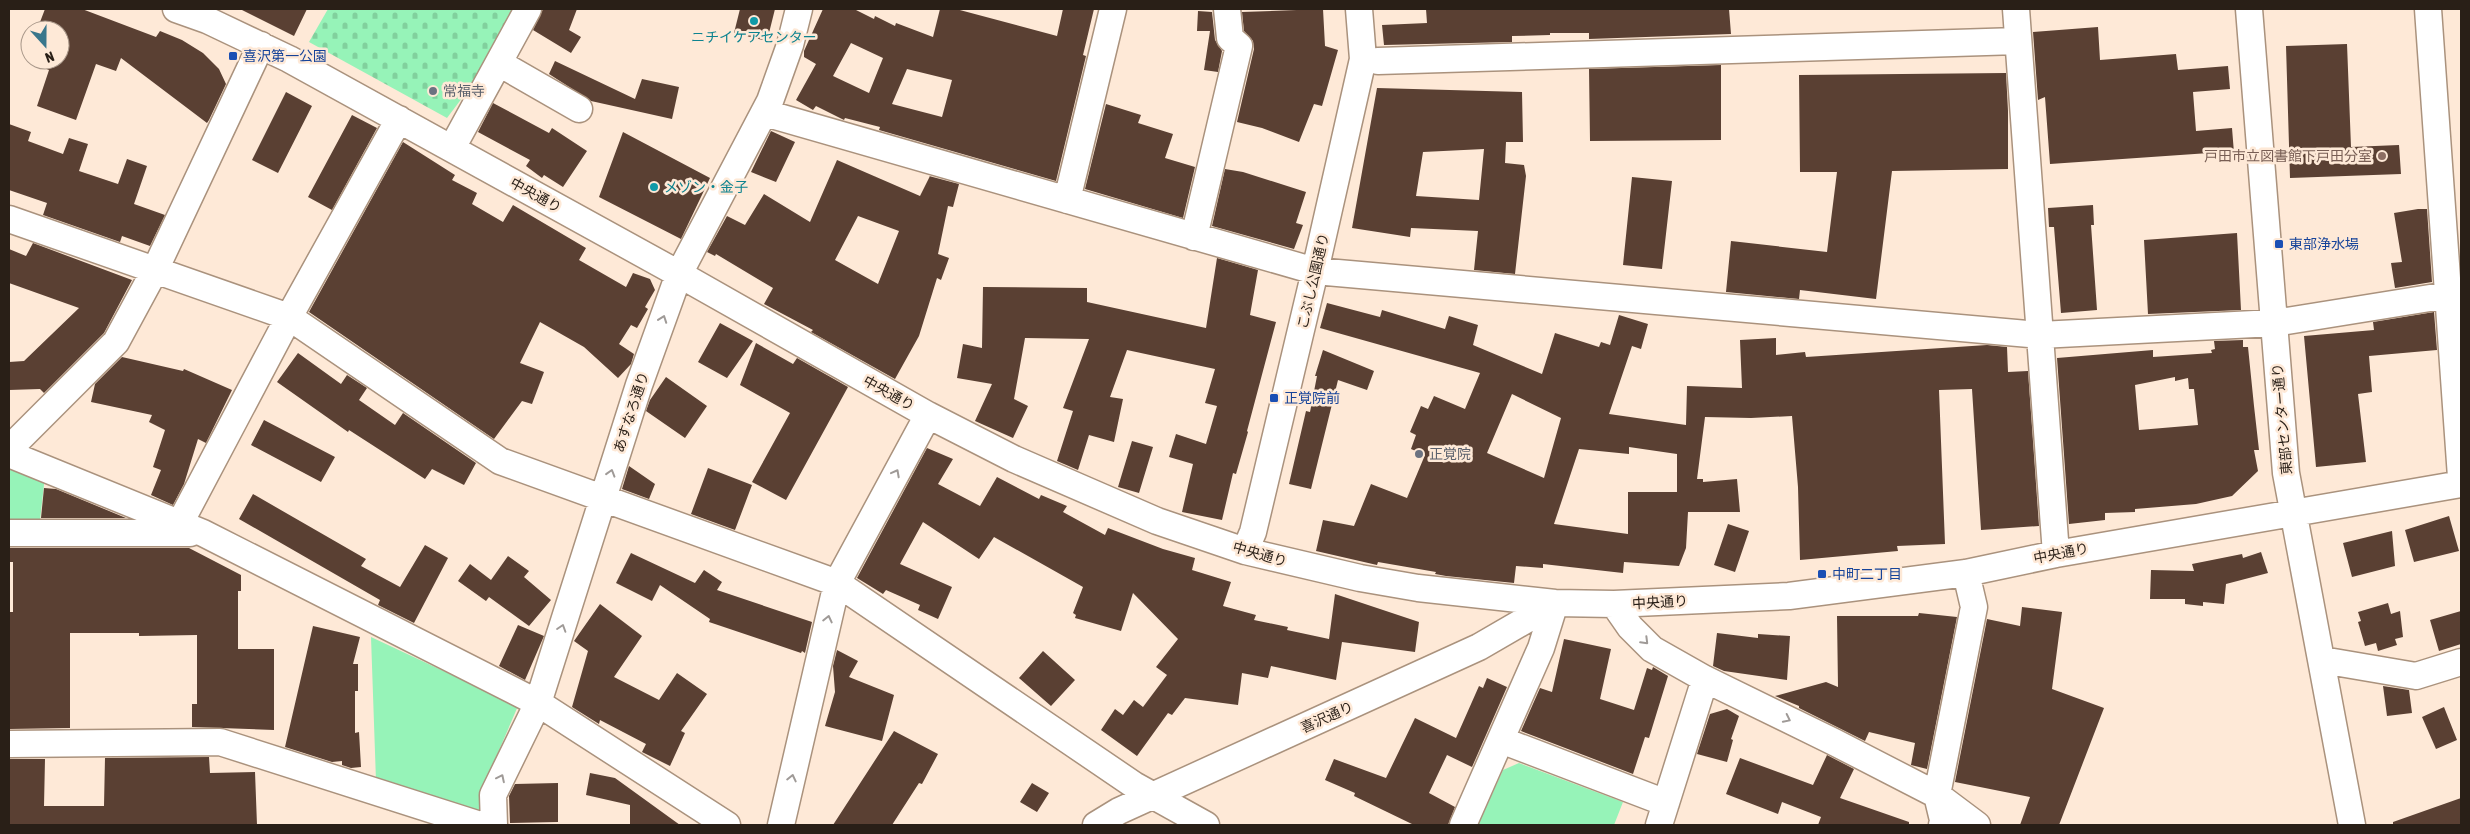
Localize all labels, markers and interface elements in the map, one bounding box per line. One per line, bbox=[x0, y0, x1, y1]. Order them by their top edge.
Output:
marker: ニチイケアセンター bbox=[748, 15, 760, 27]
north arrow bbox=[20, 20, 70, 70]
place label: ニチイケアセンター bbox=[691, 29, 817, 45]
text: N bbox=[43, 48, 56, 66]
place label: 喜沢第一公園 bbox=[243, 48, 327, 64]
marker: 喜沢第一公園 bbox=[227, 50, 239, 62]
place label: 常福寺 bbox=[443, 83, 485, 99]
marker: 常福寺 bbox=[427, 85, 439, 97]
place label: 戸田市立図書館下戸田分室 bbox=[2204, 148, 2372, 164]
marker: 戸田市立図書館下戸田分室 bbox=[2376, 150, 2388, 162]
street label: 中央通り bbox=[508, 174, 564, 216]
place label: メゾン・金子 bbox=[664, 179, 748, 195]
marker: メゾン・金子 bbox=[648, 181, 660, 193]
street label: こぶし公園通り bbox=[1294, 231, 1332, 331]
place label: 東部浄水場 bbox=[2289, 236, 2359, 252]
marker: 東部浄水場 bbox=[2273, 238, 2285, 250]
one-way arrow bbox=[657, 316, 667, 324]
street label: 東部センター通り bbox=[2269, 363, 2295, 475]
street label: あすなろ通り bbox=[610, 370, 652, 454]
street label: 中央通り bbox=[861, 372, 917, 414]
place label: 正覚院前 bbox=[1284, 390, 1340, 406]
marker: 正覚院前 bbox=[1268, 392, 1280, 404]
place label: 正覚院 bbox=[1429, 446, 1471, 462]
marker: 正覚院 bbox=[1413, 448, 1425, 460]
one-way arrow bbox=[890, 469, 900, 478]
one-way arrow bbox=[605, 470, 615, 478]
street label: 中央通り bbox=[1231, 539, 1289, 569]
street label: 中央通り bbox=[2032, 540, 2090, 566]
place label: 中町二丁目 bbox=[1832, 566, 1902, 582]
marker: 中町二丁目 bbox=[1816, 568, 1828, 580]
street label: 中央通り bbox=[1632, 593, 1688, 611]
one-way arrow bbox=[822, 615, 833, 624]
one-way arrow bbox=[556, 625, 566, 633]
one-way arrow bbox=[1639, 636, 1648, 645]
street label: 喜沢通り bbox=[1298, 698, 1356, 736]
one-way arrow bbox=[1782, 713, 1791, 723]
one-way arrow bbox=[786, 773, 797, 782]
one-way arrow bbox=[495, 775, 505, 784]

